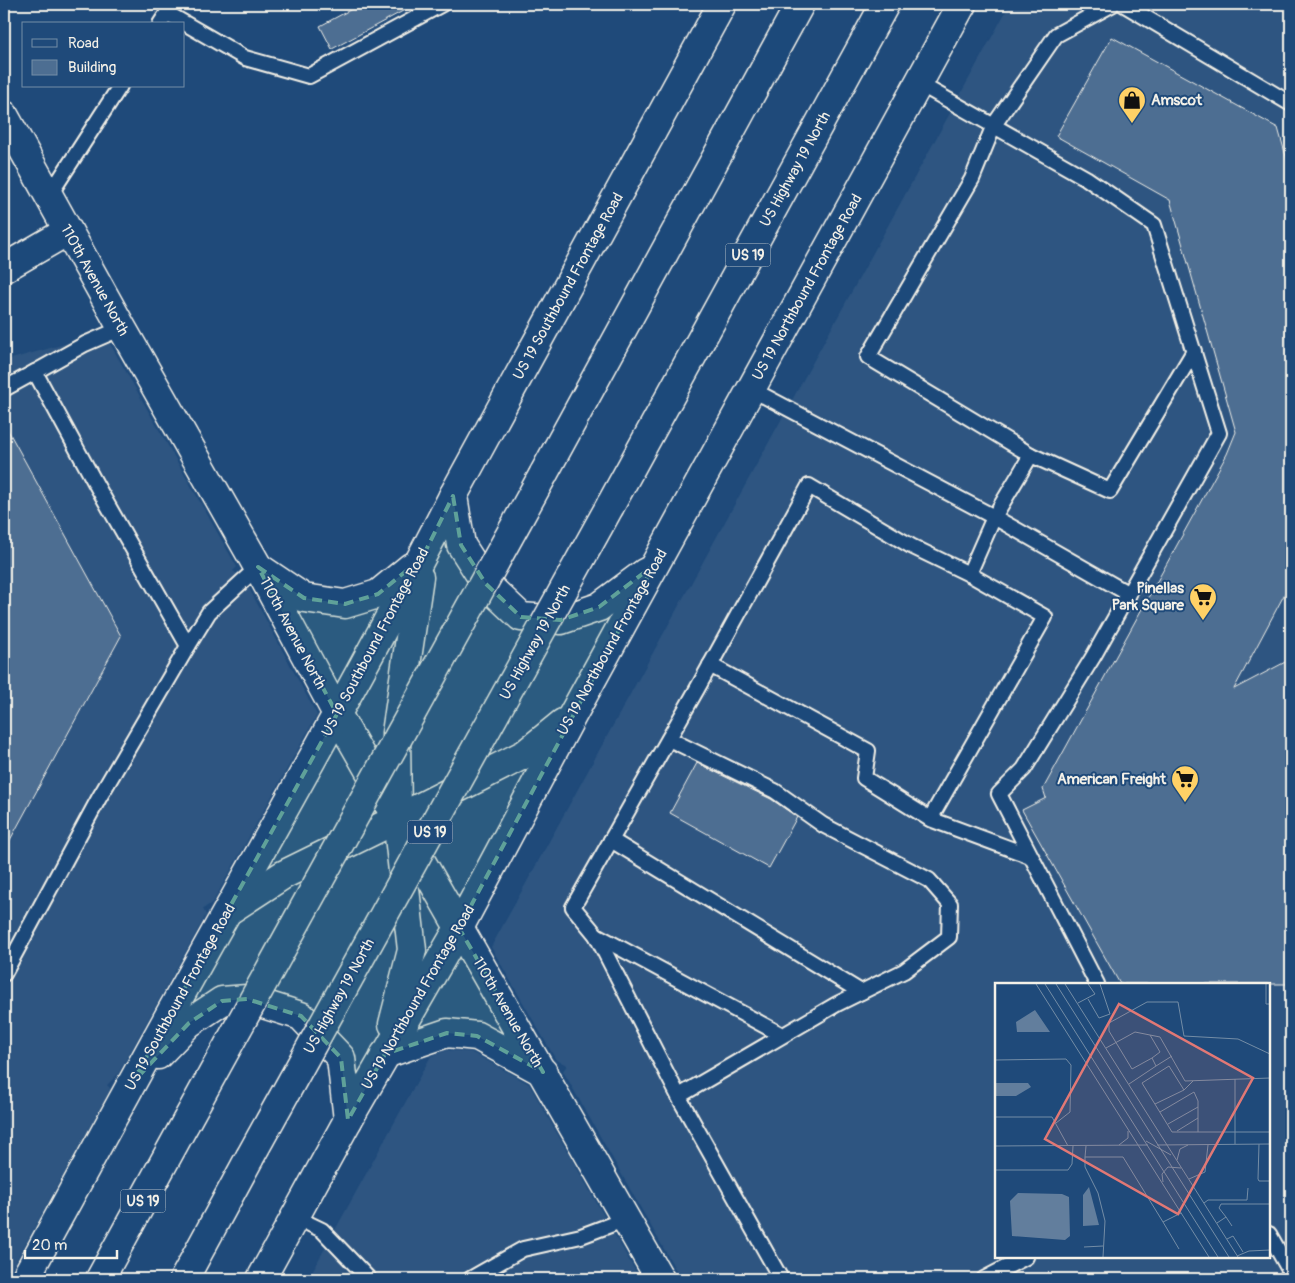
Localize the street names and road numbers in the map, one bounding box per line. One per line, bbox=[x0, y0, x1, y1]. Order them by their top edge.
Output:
street label: US Highway 19 North bbox=[756, 108, 835, 230]
street label: US 19 Southbound Frontage Road bbox=[509, 189, 628, 383]
street label: US 19 Northbound Frontage Road bbox=[748, 191, 867, 384]
street label: 110th Avenue North bbox=[56, 221, 133, 339]
road number: US 19 bbox=[726, 244, 770, 266]
street label: US 19 Southbound Frontage Road bbox=[318, 545, 433, 740]
street label: US 19 Northbound Frontage Road bbox=[553, 546, 672, 739]
street label: 110th Avenue North bbox=[255, 574, 330, 693]
street label: US Highway 19 North bbox=[496, 581, 575, 703]
road number: US 19 bbox=[408, 820, 452, 844]
street label: US 19 Southbound Frontage Road bbox=[121, 900, 240, 1094]
street label: US 19 Northbound Frontage Road bbox=[358, 902, 479, 1093]
street label: US Highway 19 North bbox=[300, 935, 379, 1057]
street label: 110th Avenue North bbox=[468, 954, 547, 1071]
road number: US 19 bbox=[120, 1190, 166, 1212]

